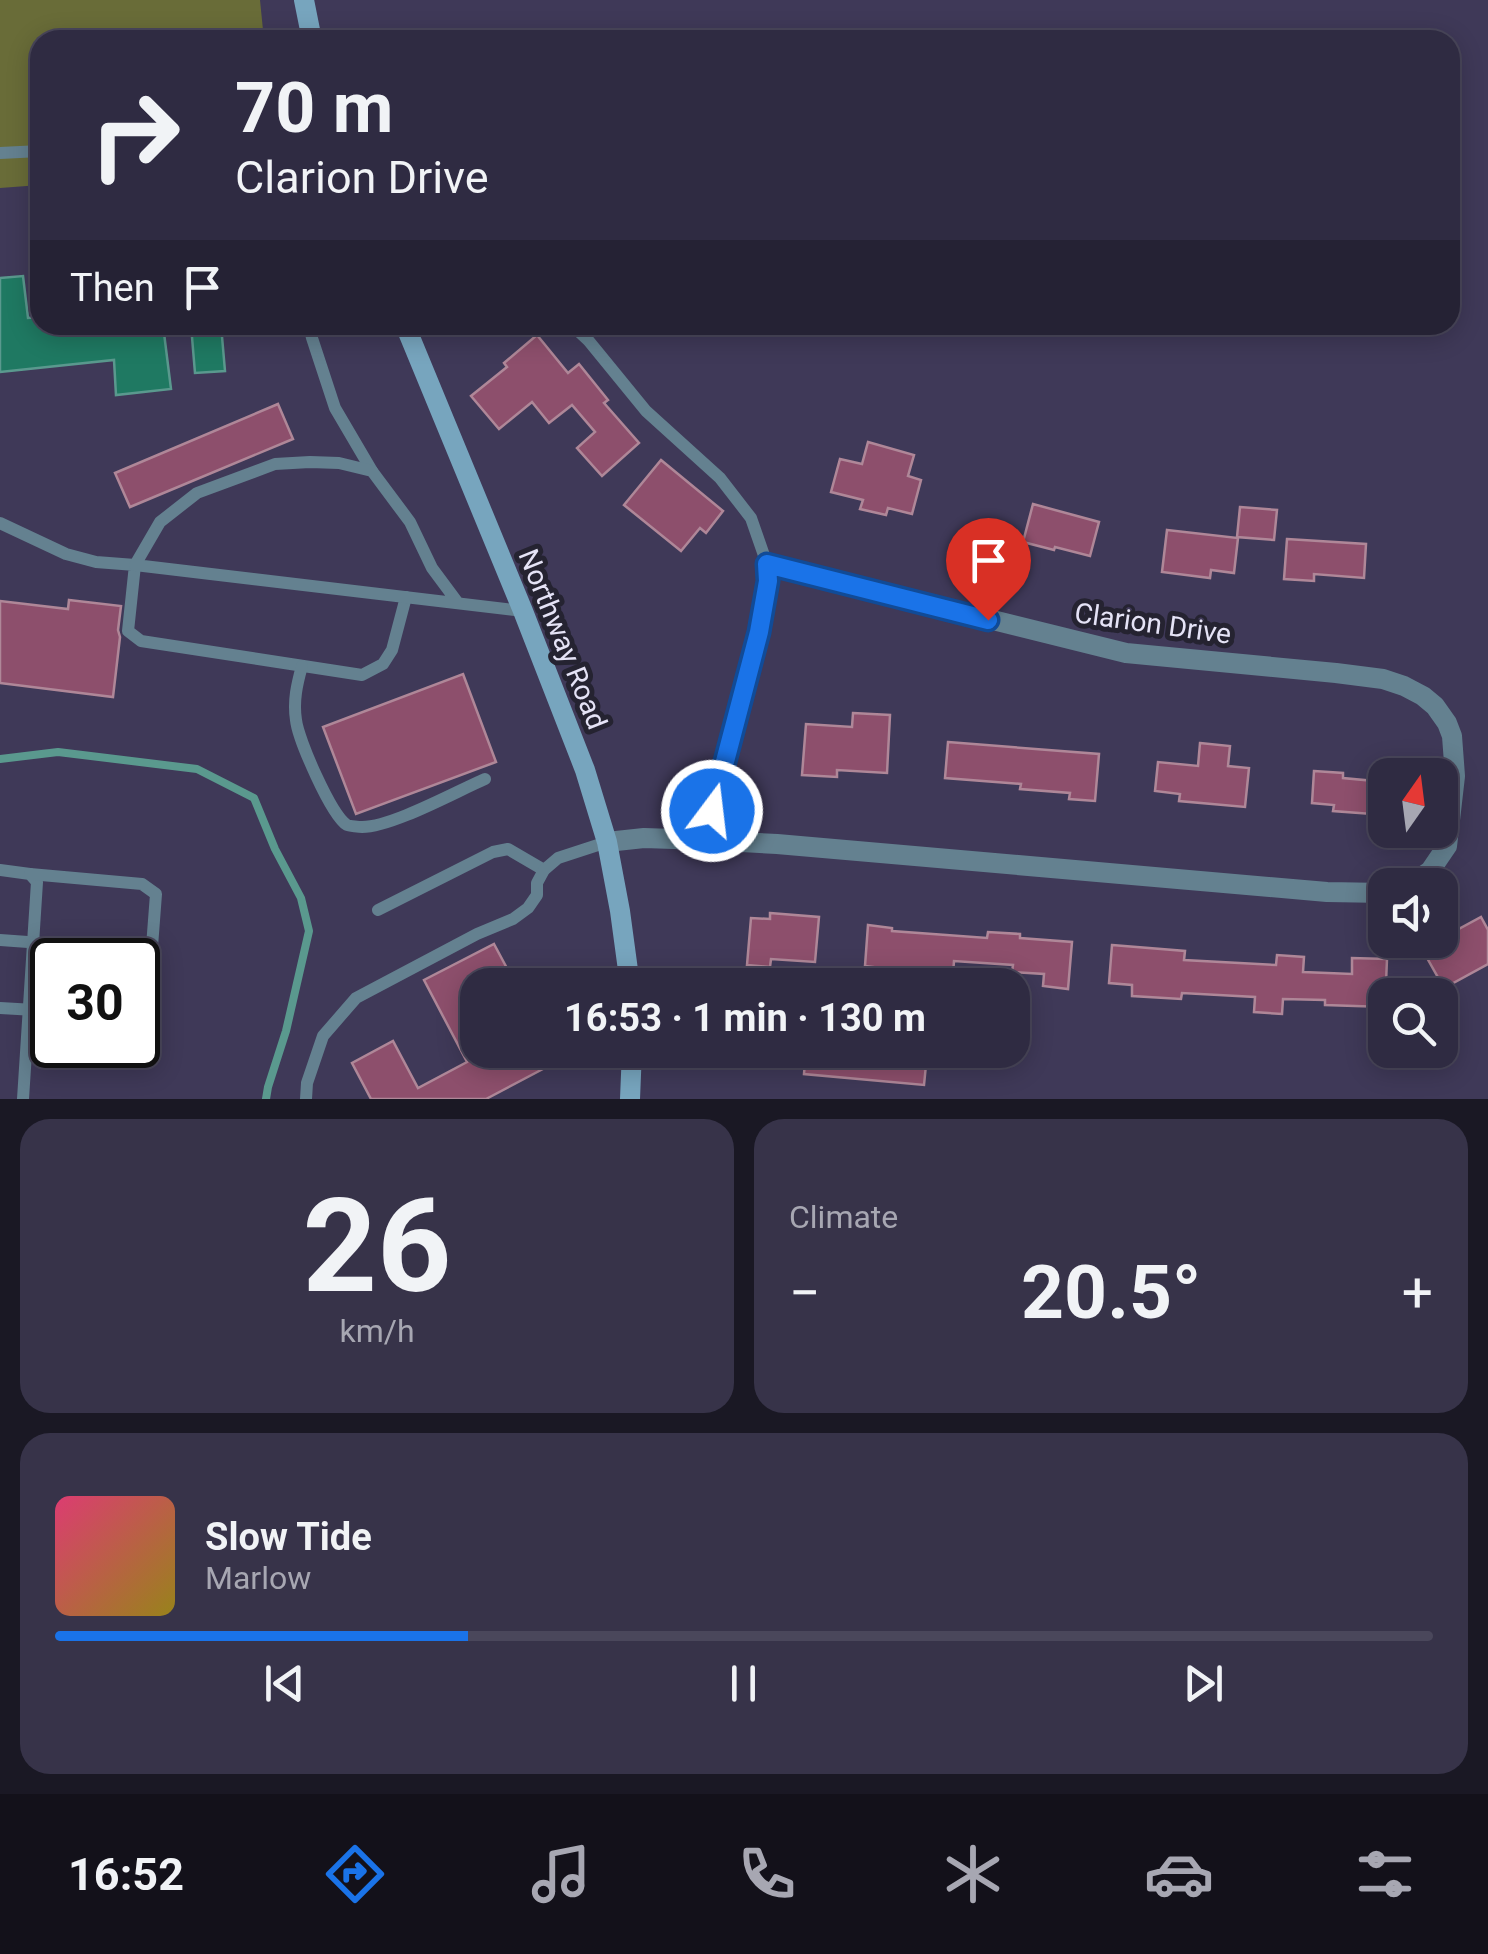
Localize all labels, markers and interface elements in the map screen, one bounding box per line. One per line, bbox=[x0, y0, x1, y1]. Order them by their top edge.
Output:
text: 70 m bbox=[235, 67, 393, 149]
icon: right bbox=[70, 70, 200, 200]
text: Clarion Drive bbox=[235, 151, 489, 204]
icon: arrive bbox=[175, 260, 230, 315]
text: Then bbox=[70, 266, 155, 310]
pin bbox=[946, 518, 1031, 621]
icon: arrive bbox=[961, 533, 1016, 588]
street label: Northway Road bbox=[511, 544, 614, 734]
street label: Clarion Drive bbox=[1072, 596, 1233, 651]
north arrow bbox=[1368, 758, 1458, 848]
map controls bbox=[1368, 758, 1458, 1068]
position arrow bbox=[660, 759, 764, 863]
button: sound bbox=[1368, 868, 1458, 958]
speed limit sign: 30 bbox=[30, 938, 160, 1068]
button: search bbox=[1368, 978, 1458, 1068]
text: 16:53 · 1 min · 130 m bbox=[564, 996, 926, 1040]
text: 26 bbox=[302, 1170, 452, 1323]
text: Climate bbox=[789, 1198, 898, 1236]
text: 20.5° bbox=[1021, 1248, 1201, 1336]
text: − bbox=[789, 1261, 820, 1325]
text: + bbox=[1402, 1261, 1433, 1325]
text: km/h bbox=[339, 1312, 415, 1350]
text: Slow Tide bbox=[205, 1515, 372, 1559]
text: Marlow bbox=[205, 1559, 311, 1597]
icon: previous bbox=[257, 1656, 312, 1711]
icon: pause bbox=[716, 1656, 771, 1711]
icon: next bbox=[1176, 1656, 1231, 1711]
icon: directions bbox=[320, 1839, 390, 1909]
icon: music bbox=[526, 1839, 596, 1909]
icon: phone bbox=[732, 1839, 802, 1909]
icon: climate bbox=[938, 1839, 1008, 1909]
icon: car bbox=[1144, 1839, 1214, 1909]
icon: filters bbox=[1350, 1839, 1420, 1909]
text: 16:52 bbox=[68, 1848, 184, 1901]

